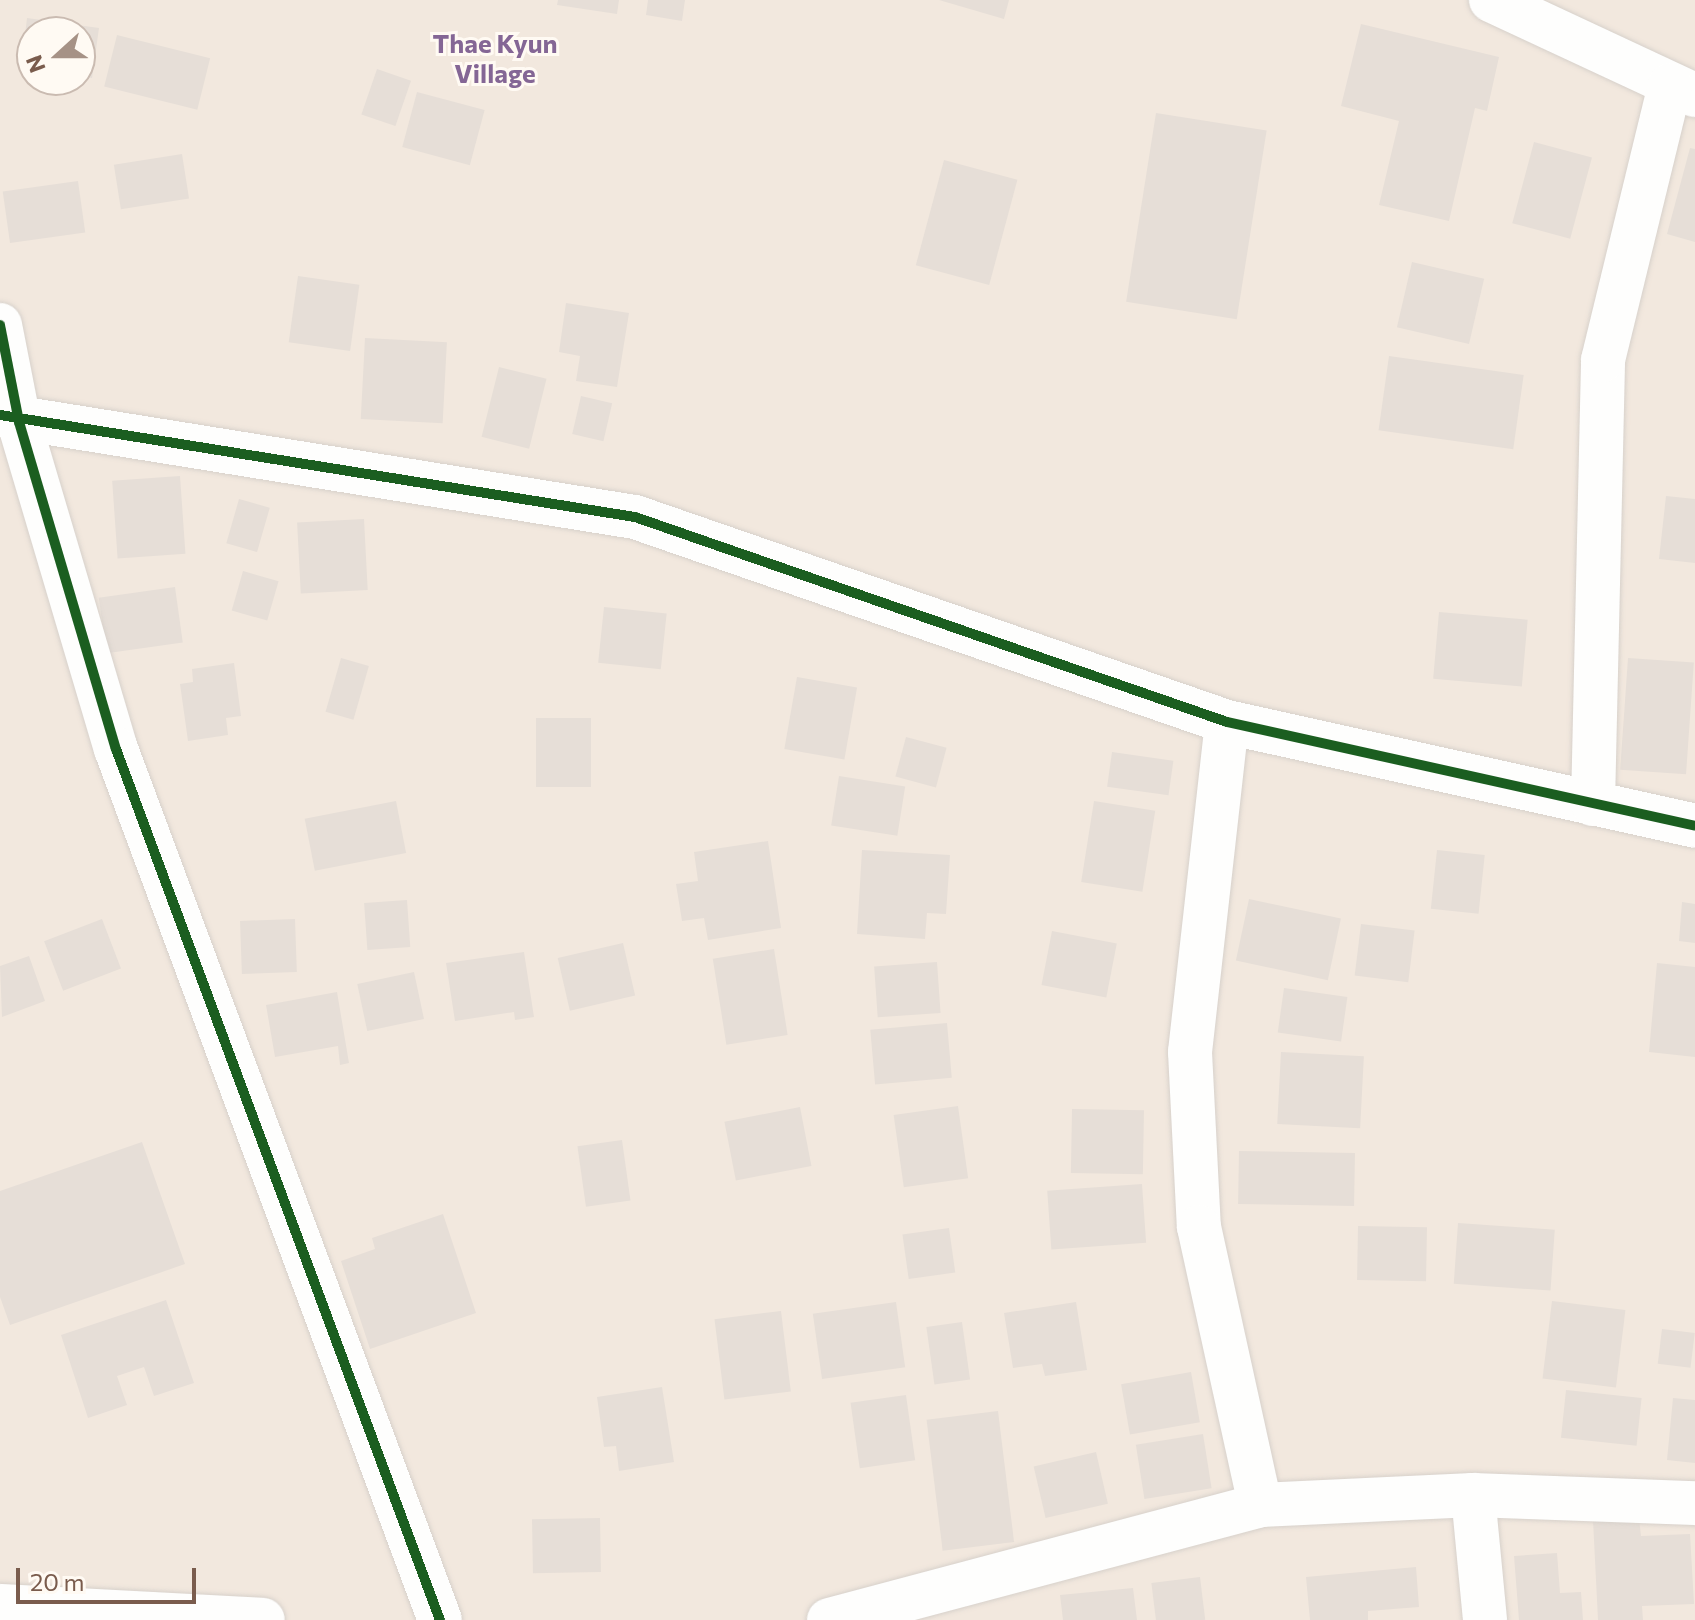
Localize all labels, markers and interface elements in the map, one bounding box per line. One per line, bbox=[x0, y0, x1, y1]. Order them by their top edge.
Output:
north arrow bbox=[16, 16, 96, 96]
district label: Thae Kyun Village bbox=[432, 27, 558, 88]
text: N bbox=[19, 52, 51, 77]
scale bar bbox=[20, 1552, 200, 1602]
text: 20 m bbox=[30, 1567, 84, 1596]

